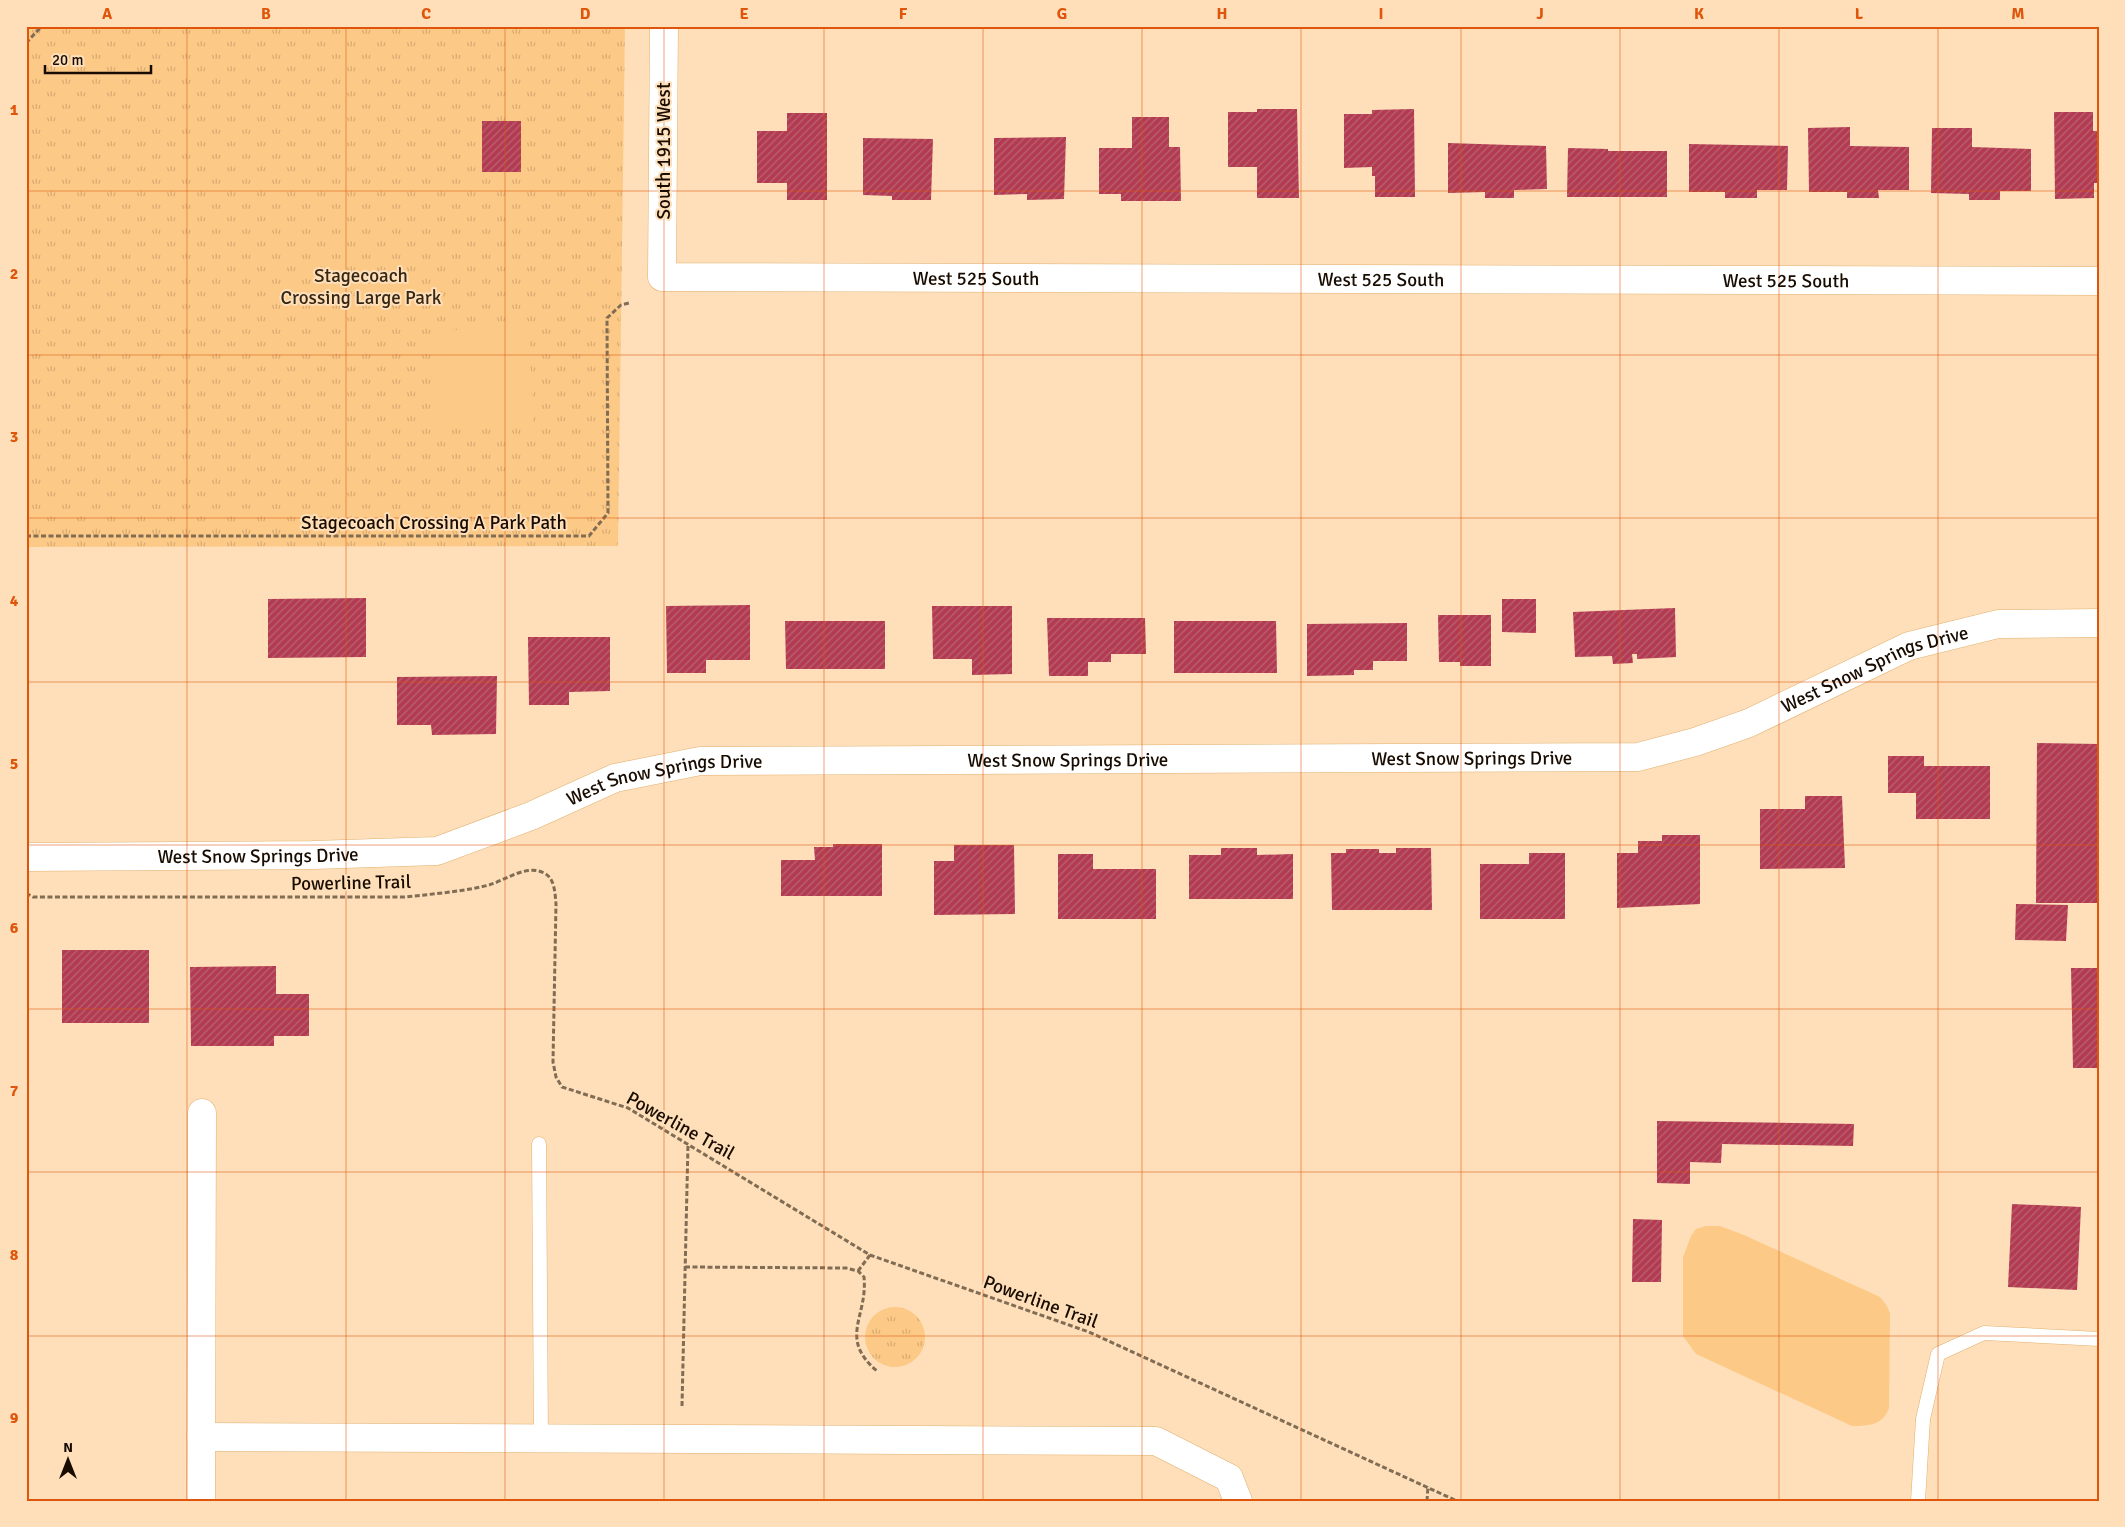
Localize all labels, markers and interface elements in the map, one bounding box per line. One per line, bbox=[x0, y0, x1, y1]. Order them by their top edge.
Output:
text: A bbox=[102, 4, 113, 24]
text: B bbox=[261, 4, 271, 24]
text: C bbox=[421, 4, 431, 24]
text: D bbox=[580, 4, 591, 24]
text: E bbox=[739, 4, 749, 24]
text: F bbox=[899, 4, 908, 24]
text: G bbox=[1057, 4, 1067, 24]
text: H bbox=[1217, 4, 1227, 24]
text: I bbox=[1378, 4, 1384, 24]
text: J bbox=[1536, 4, 1544, 24]
text: K bbox=[1694, 4, 1704, 24]
text: L bbox=[1855, 4, 1864, 24]
text: M bbox=[2011, 4, 2025, 24]
scale bar bbox=[45, 42, 151, 74]
text: 20 m bbox=[52, 51, 83, 69]
street label: South 1915 West bbox=[652, 82, 676, 220]
text: 1 bbox=[10, 100, 19, 120]
text: 2 bbox=[10, 264, 18, 284]
park label: Stagecoach Crossing Large Park bbox=[281, 264, 442, 310]
street label: West 525 South bbox=[912, 267, 1039, 291]
street label: West 525 South bbox=[1317, 268, 1444, 292]
street label: West 525 South bbox=[1722, 269, 1849, 293]
text: 3 bbox=[10, 427, 18, 447]
street label: Stagecoach Crossing A Park Path bbox=[301, 511, 567, 535]
text: 4 bbox=[10, 591, 19, 611]
street label: West Snow Springs Drive bbox=[1778, 621, 1971, 719]
street label: West Snow Springs Drive bbox=[1371, 746, 1572, 771]
street label: West Snow Springs Drive bbox=[967, 748, 1168, 773]
street label: West Snow Springs Drive bbox=[563, 750, 762, 811]
text: 5 bbox=[10, 754, 18, 774]
street label: West Snow Springs Drive bbox=[157, 843, 359, 869]
street label: Powerline Trail bbox=[291, 870, 411, 896]
text: 6 bbox=[10, 918, 19, 938]
text: 7 bbox=[10, 1081, 19, 1101]
street label: Powerline Trail bbox=[622, 1086, 739, 1166]
text: 8 bbox=[10, 1245, 19, 1265]
street label: Powerline Trail bbox=[980, 1270, 1101, 1334]
text: 9 bbox=[10, 1408, 19, 1428]
north arrow bbox=[42, 1434, 92, 1484]
text: N bbox=[63, 1439, 73, 1456]

